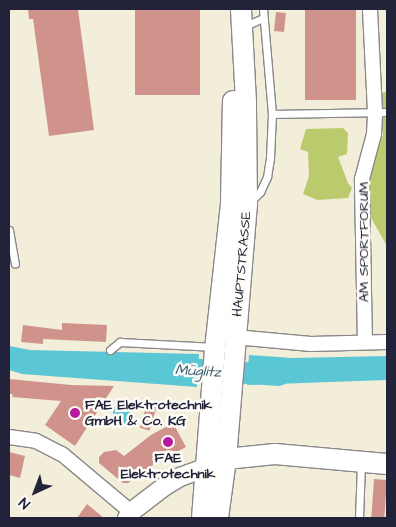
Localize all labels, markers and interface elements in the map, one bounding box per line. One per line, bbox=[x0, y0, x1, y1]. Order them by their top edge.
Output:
street label: AM SPORTFORUM bbox=[356, 182, 372, 302]
street label: HAUPTSTRASSE bbox=[229, 211, 255, 317]
water label: Müglitz bbox=[175, 361, 221, 381]
place label: FAE Elektrotechnik GmbH & Co. KG bbox=[85, 397, 212, 430]
marker: FAE Elektrotechnik GmbH & Co. KG bbox=[69, 407, 81, 419]
marker: FAE Elektrotechnik bbox=[162, 436, 174, 448]
place label: FAE Elektrotechnik bbox=[121, 450, 215, 482]
north arrow bbox=[10, 467, 60, 517]
text: N bbox=[15, 493, 35, 513]

